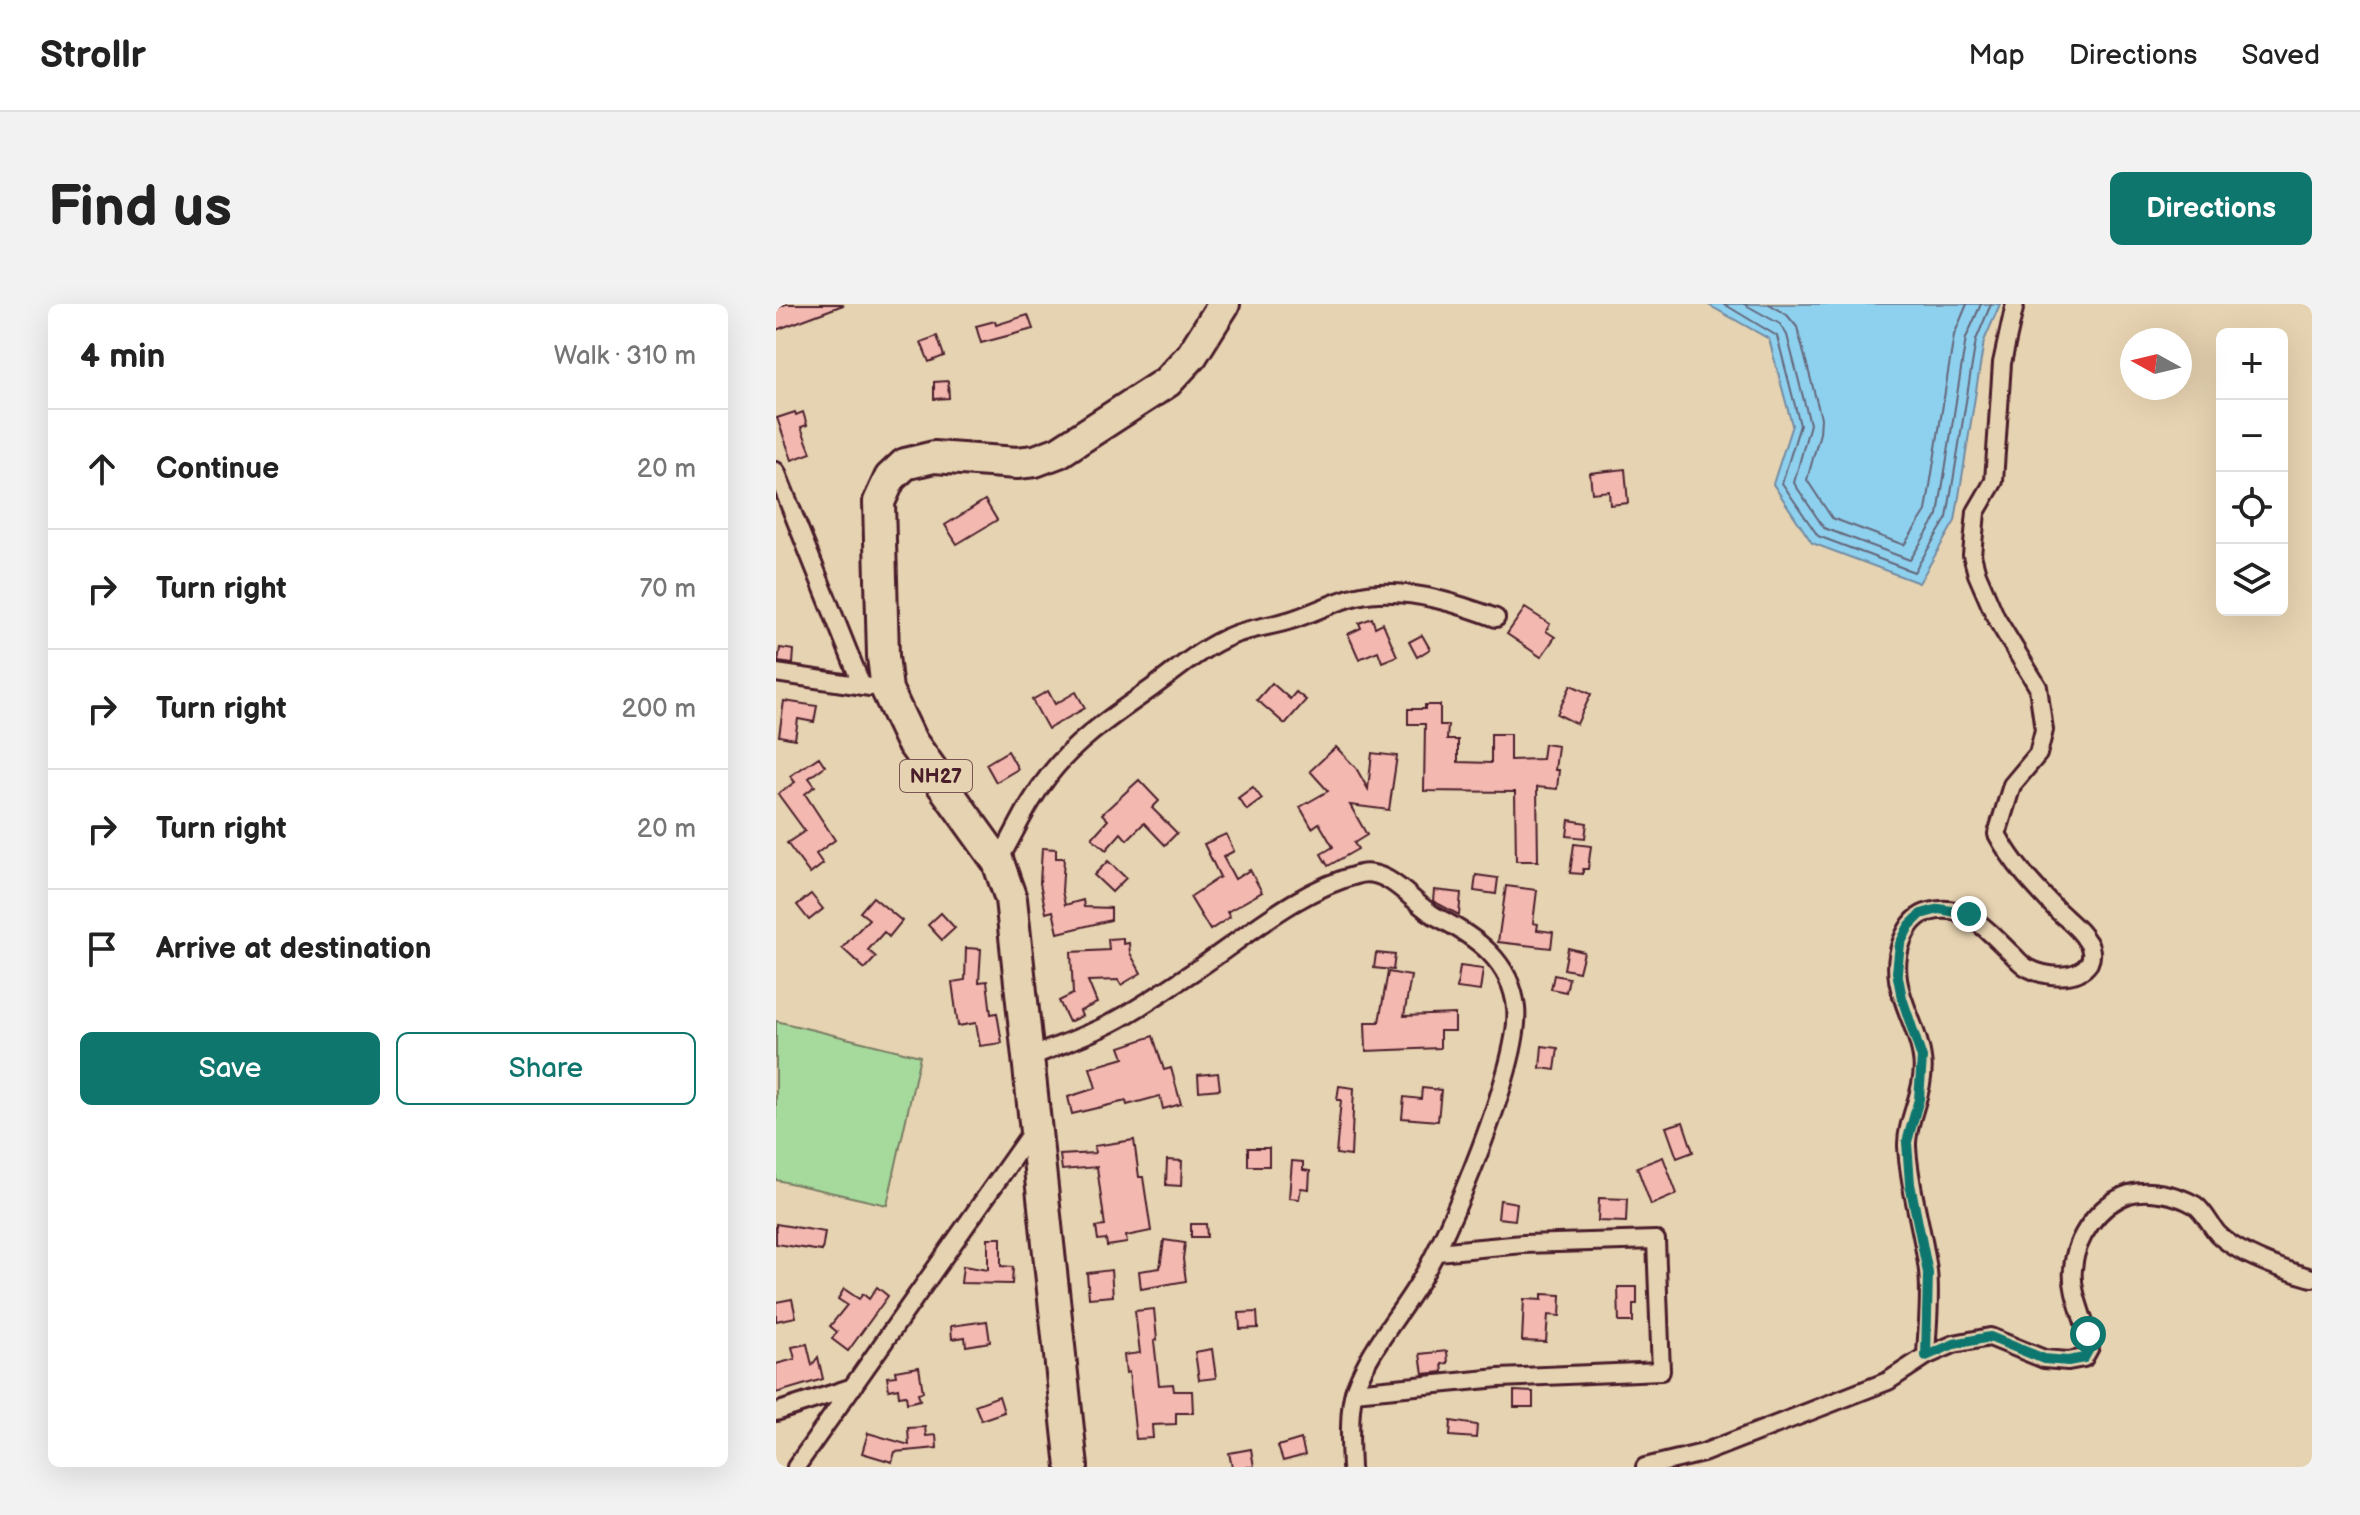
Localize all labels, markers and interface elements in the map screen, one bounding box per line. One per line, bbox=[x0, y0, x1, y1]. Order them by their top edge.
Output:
text: Strollr bbox=[40, 33, 146, 78]
text: Map bbox=[1968, 39, 2025, 72]
text: Directions bbox=[2069, 39, 2197, 72]
text: Saved bbox=[2241, 39, 2320, 72]
button: Directions bbox=[2110, 172, 2312, 245]
text: Find us bbox=[48, 175, 232, 242]
north arrow bbox=[2120, 328, 2192, 400]
map controls bbox=[2216, 328, 2288, 616]
button: + bbox=[2216, 328, 2288, 400]
text: 4 min bbox=[80, 336, 166, 377]
text: Walk · 310 m bbox=[554, 341, 696, 372]
button: − bbox=[2216, 400, 2288, 472]
icon: ahead bbox=[80, 447, 124, 491]
text: Continue bbox=[156, 451, 279, 487]
text: 20 m bbox=[637, 454, 696, 485]
button: locate bbox=[2216, 472, 2288, 544]
button: layers bbox=[2216, 544, 2288, 616]
icon: right bbox=[80, 567, 124, 611]
text: Turn right bbox=[156, 571, 287, 607]
text: 70 m bbox=[639, 574, 696, 605]
icon: right bbox=[80, 687, 124, 731]
text: Turn right bbox=[156, 691, 287, 727]
text: 200 m bbox=[622, 694, 696, 725]
road number: NH27 bbox=[900, 760, 972, 792]
icon: right bbox=[80, 807, 124, 851]
text: Turn right bbox=[156, 811, 287, 847]
text: 20 m bbox=[637, 814, 696, 845]
route end bbox=[1951, 896, 1987, 932]
icon: arrive bbox=[80, 927, 124, 971]
text: Arrive at destination bbox=[156, 931, 432, 967]
button: Save bbox=[80, 1032, 380, 1105]
button: Share bbox=[396, 1032, 696, 1105]
route start bbox=[2070, 1316, 2106, 1352]

